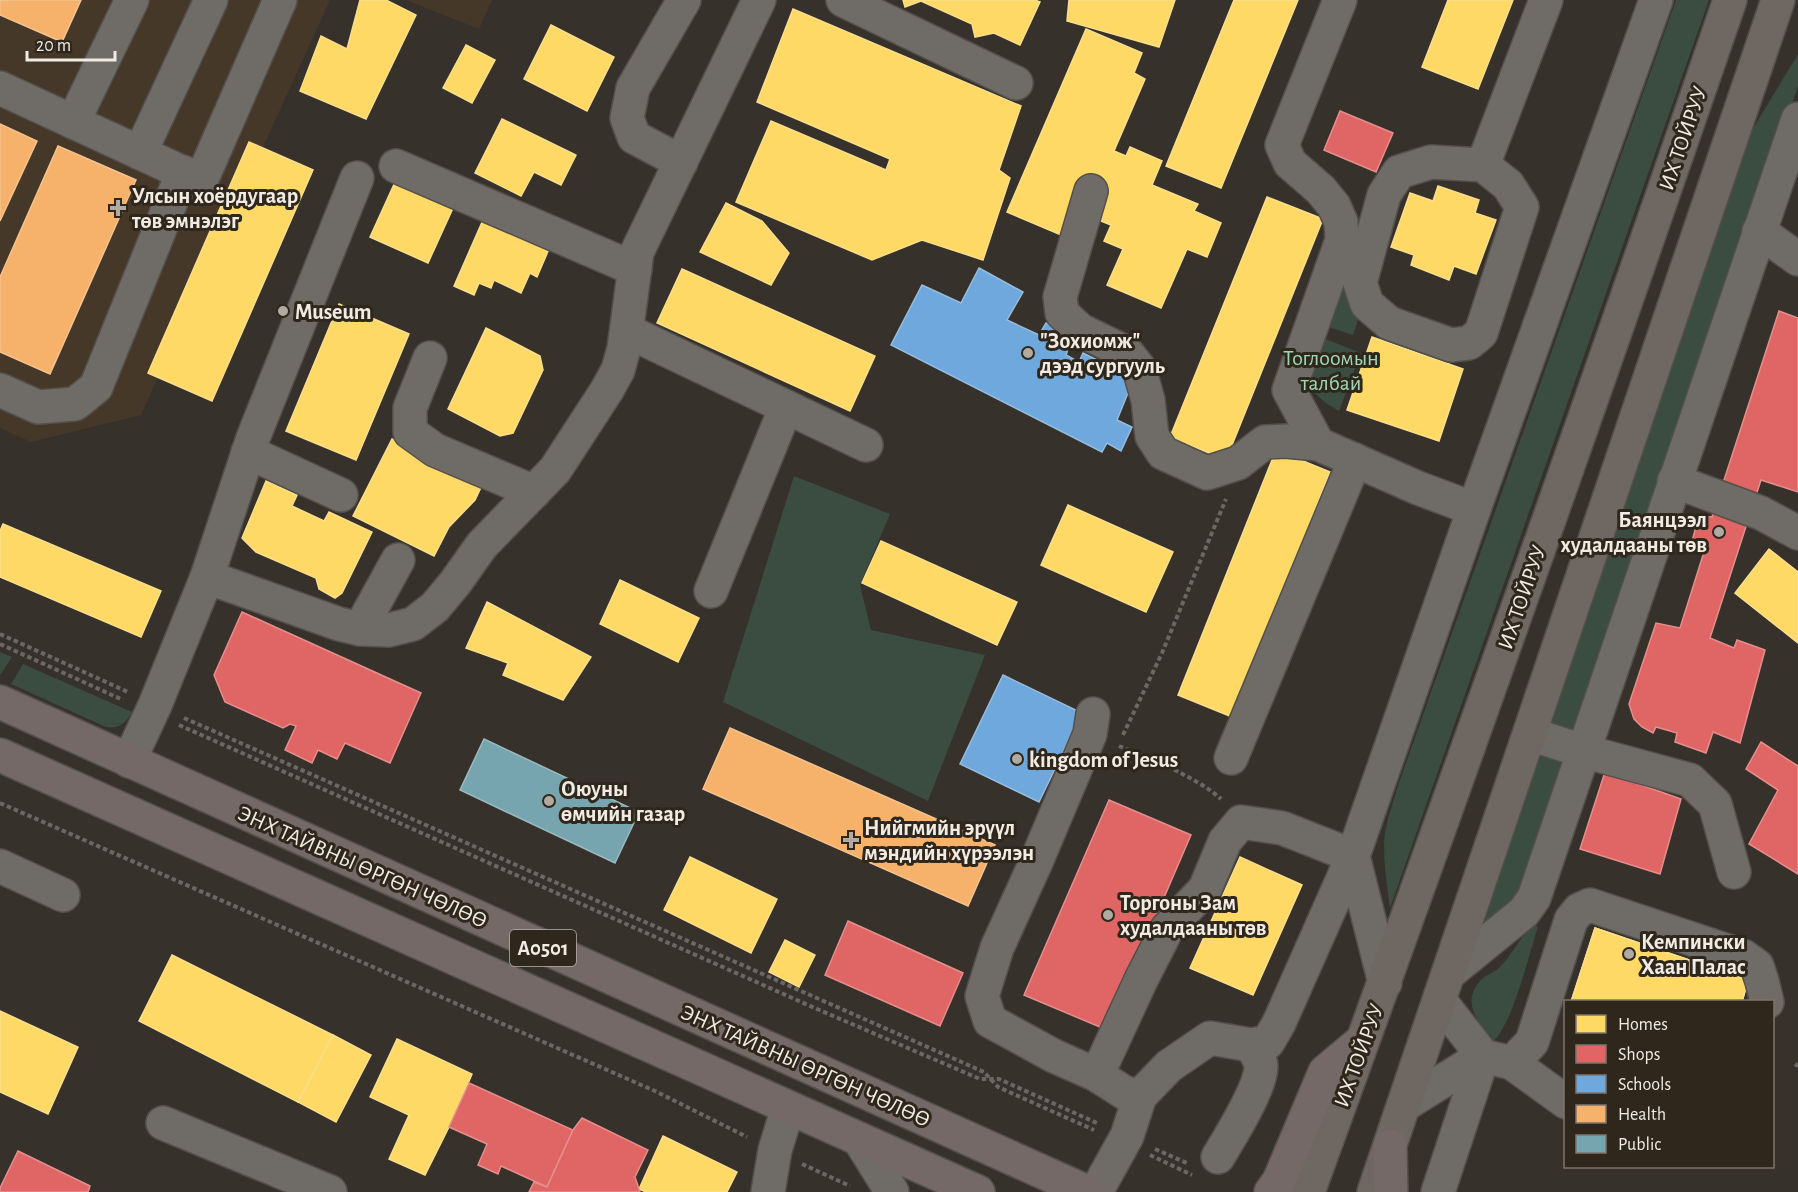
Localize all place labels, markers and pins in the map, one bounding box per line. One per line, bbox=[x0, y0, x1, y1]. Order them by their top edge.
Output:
place label: Улсын хоёрдугаар төв эмнэлэг bbox=[131, 185, 298, 232]
marker: Улсын хоёрдугаар төв эмнэлэг bbox=[109, 199, 127, 217]
place label: Museum bbox=[295, 301, 372, 323]
marker: Museum bbox=[276, 304, 290, 318]
place label: "Зохиомж" дээд сургууль bbox=[1040, 330, 1166, 378]
marker: "Зохиомж" дээд сургууль bbox=[1021, 346, 1035, 360]
place label: Баянцээл худалдааны төв bbox=[1561, 509, 1707, 557]
marker: Баянцээл худалдааны төв bbox=[1712, 525, 1726, 539]
place label: kingdom of Jesus bbox=[1029, 749, 1178, 771]
marker: kingdom of Jesus bbox=[1010, 752, 1024, 766]
place label: Оюуны өмчийн газар bbox=[561, 778, 685, 825]
marker: Оюуны өмчийн газар bbox=[542, 794, 556, 808]
place label: Нийгмийн эрүүл мэндийн хүрээлэн bbox=[864, 817, 1034, 864]
marker: Нийгмийн эрүүл мэндийн хүрээлэн bbox=[842, 831, 860, 849]
place label: Торгоны Зам худалдааны төв bbox=[1120, 892, 1267, 940]
marker: Торгоны Зам худалдааны төв bbox=[1101, 908, 1115, 922]
place label: Кемпински Хаан Палас bbox=[1641, 931, 1746, 978]
marker: Кемпински Хаан Палас bbox=[1622, 947, 1636, 961]

